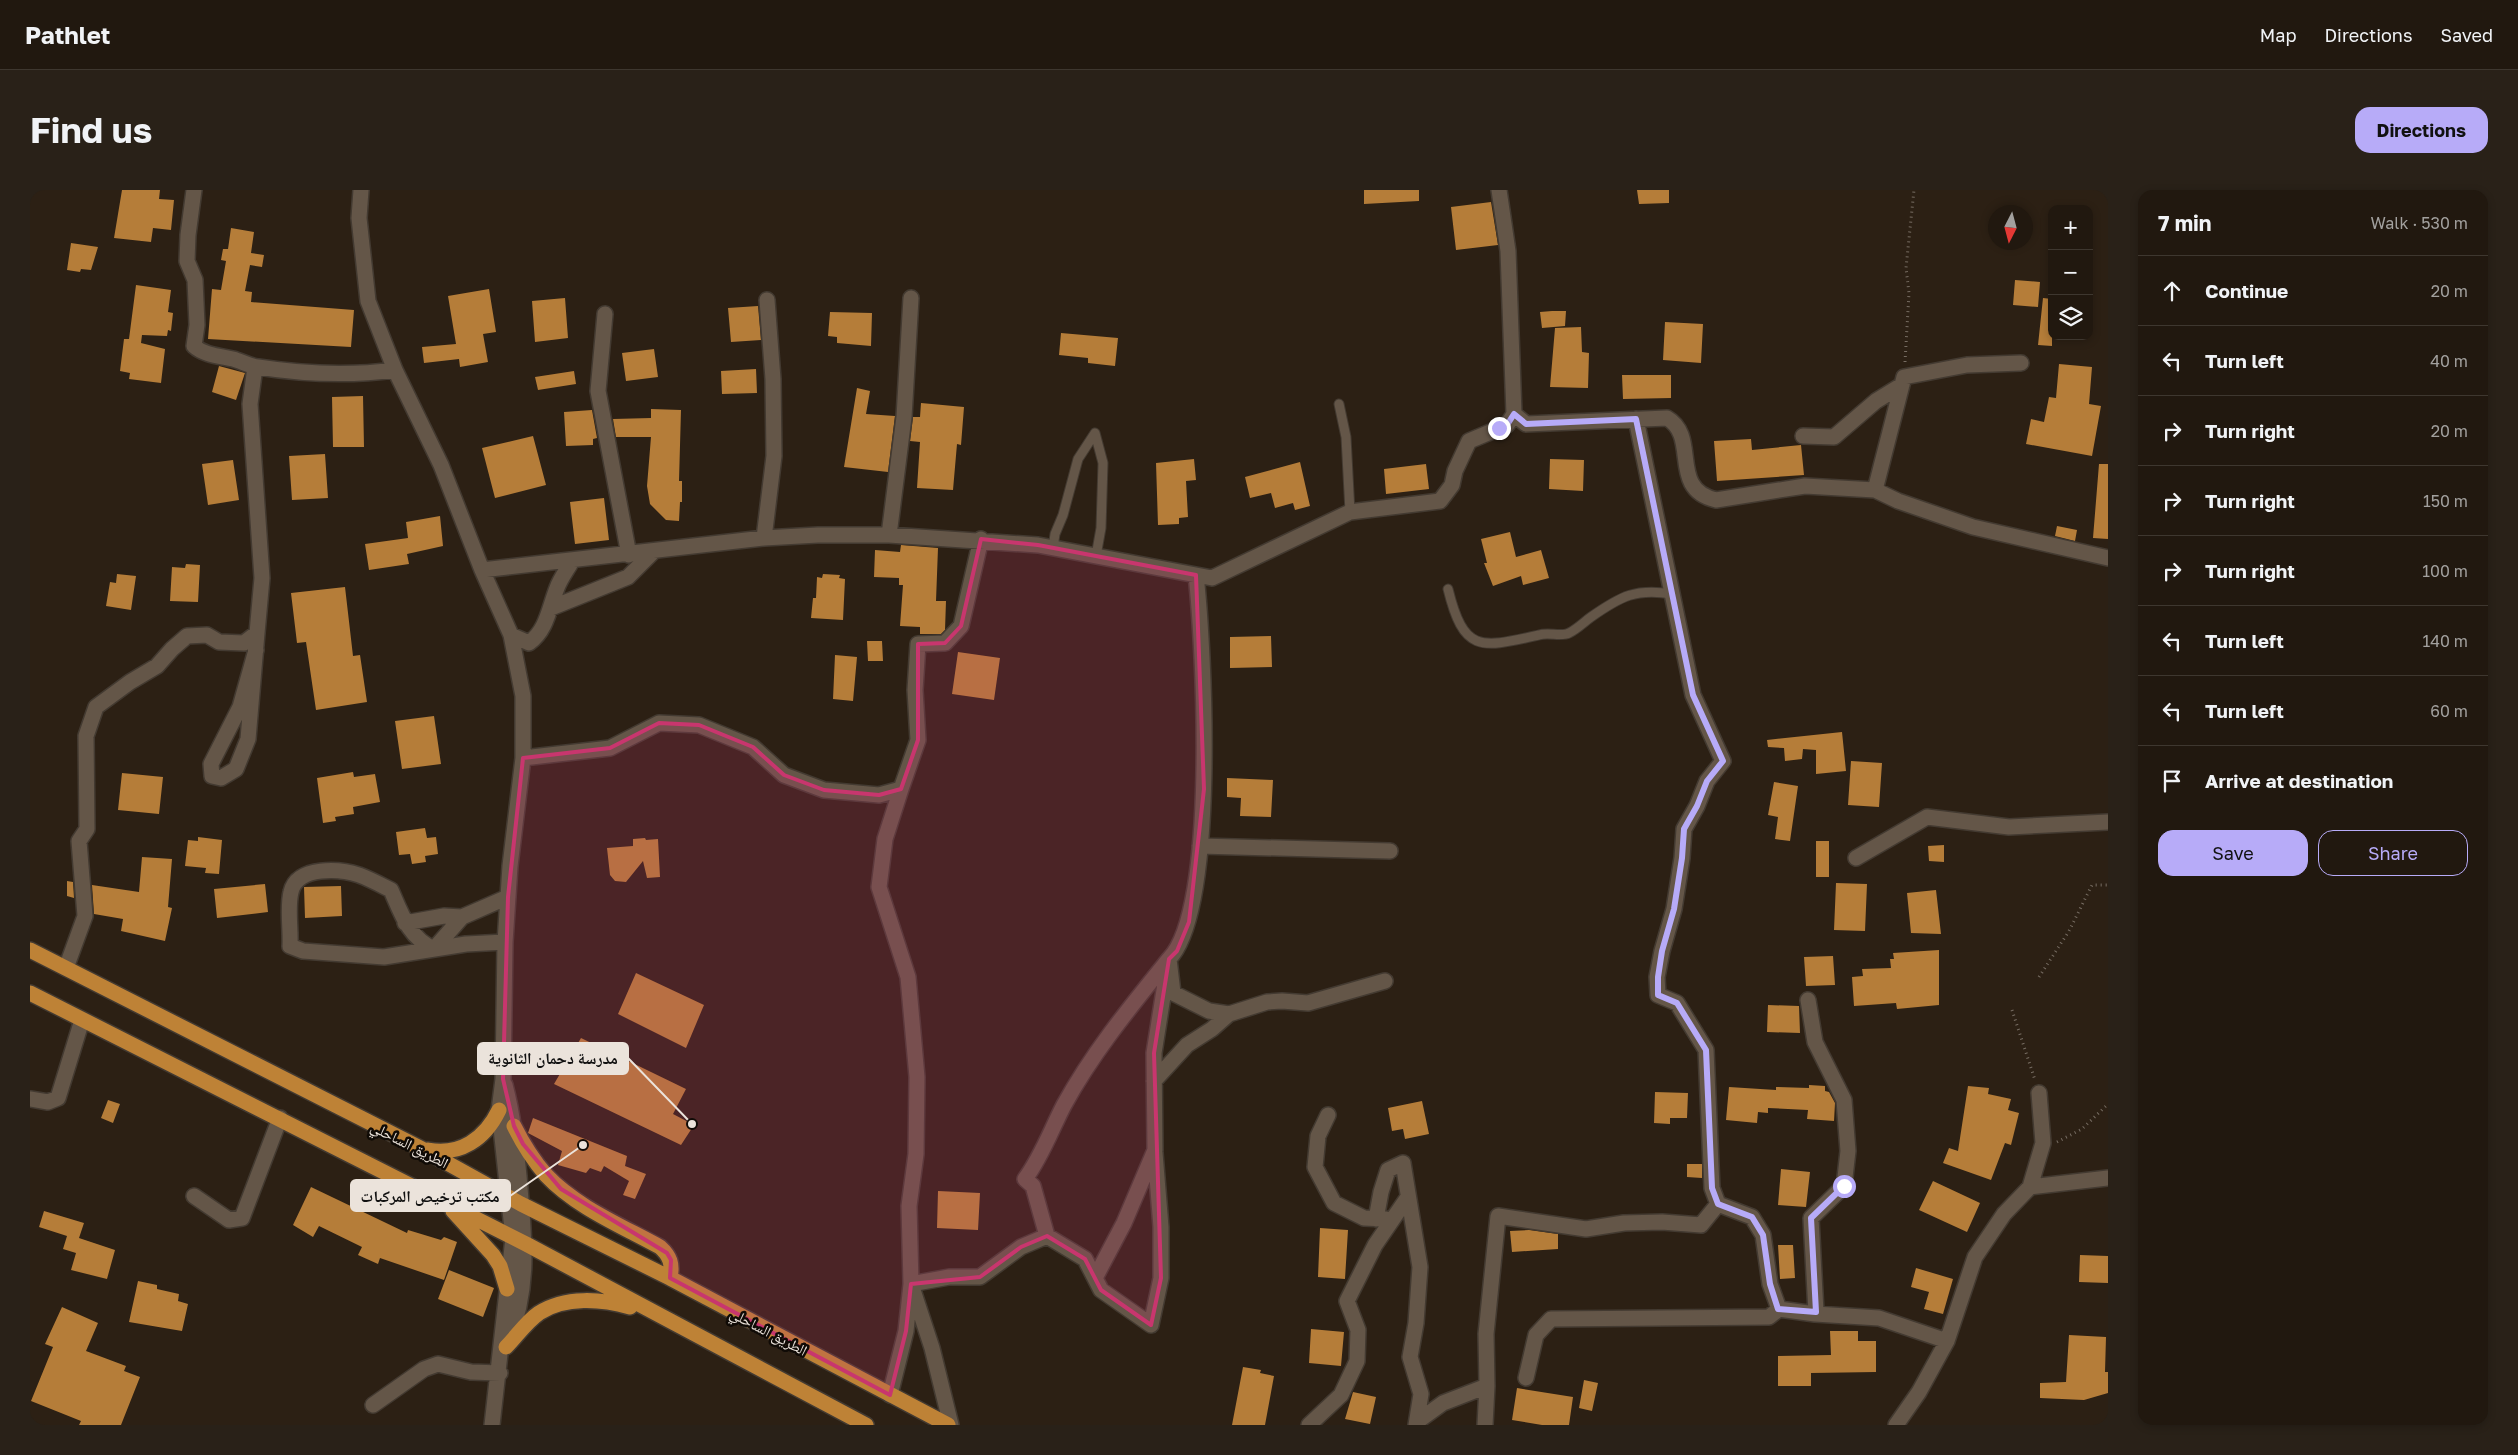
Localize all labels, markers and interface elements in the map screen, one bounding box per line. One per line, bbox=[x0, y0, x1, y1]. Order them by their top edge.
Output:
text: Pathlet bbox=[25, 20, 110, 49]
text: Map bbox=[2260, 24, 2296, 46]
text: Directions bbox=[2324, 24, 2412, 46]
text: Saved bbox=[2440, 24, 2493, 46]
button: Directions bbox=[2355, 107, 2488, 153]
text: Find us bbox=[30, 109, 152, 151]
north arrow bbox=[1988, 205, 2033, 250]
map controls bbox=[2048, 205, 2093, 340]
button: + bbox=[2048, 205, 2093, 250]
text: 7 min bbox=[2158, 210, 2212, 236]
text: Walk · 530 m bbox=[2371, 213, 2468, 233]
button: − bbox=[2048, 250, 2093, 295]
icon: ahead bbox=[2158, 277, 2186, 305]
text: Continue bbox=[2205, 279, 2288, 302]
text: 20 m bbox=[2431, 281, 2468, 301]
button: layers bbox=[2048, 295, 2093, 340]
icon: left bbox=[2158, 347, 2186, 375]
text: Turn left bbox=[2205, 349, 2284, 372]
text: 40 m bbox=[2430, 351, 2468, 371]
route end bbox=[1488, 417, 1511, 440]
icon: right bbox=[2158, 417, 2186, 445]
text: Turn right bbox=[2205, 419, 2295, 442]
text: 20 m bbox=[2431, 421, 2468, 441]
icon: right bbox=[2158, 487, 2186, 515]
text: Turn right bbox=[2205, 489, 2295, 512]
text: 150 m bbox=[2423, 491, 2468, 511]
icon: right bbox=[2158, 557, 2186, 585]
text: Turn right bbox=[2205, 559, 2295, 582]
text: 100 m bbox=[2422, 561, 2468, 581]
icon: left bbox=[2158, 627, 2186, 655]
text: Turn left bbox=[2205, 629, 2284, 652]
text: 140 m bbox=[2422, 631, 2468, 651]
icon: left bbox=[2158, 697, 2186, 725]
text: Turn left bbox=[2205, 699, 2284, 722]
text: 60 m bbox=[2430, 701, 2468, 721]
icon: arrive bbox=[2158, 767, 2186, 795]
text: Arrive at destination bbox=[2205, 769, 2393, 792]
button: Save bbox=[2158, 830, 2308, 876]
button: Share bbox=[2318, 830, 2468, 876]
callout: مدرسة دحمان الثانوية bbox=[478, 1043, 628, 1074]
text: مدرسة دحمان الثانوية bbox=[488, 1048, 618, 1068]
street label: الطريق الساحلي bbox=[366, 1117, 452, 1175]
route start bbox=[1833, 1175, 1856, 1198]
callout: مكتب ترخيص المركبات bbox=[351, 1180, 510, 1211]
text: مكتب ترخيص المركبات bbox=[360, 1186, 500, 1206]
street label: الطريق الساحلي bbox=[726, 1303, 811, 1362]

